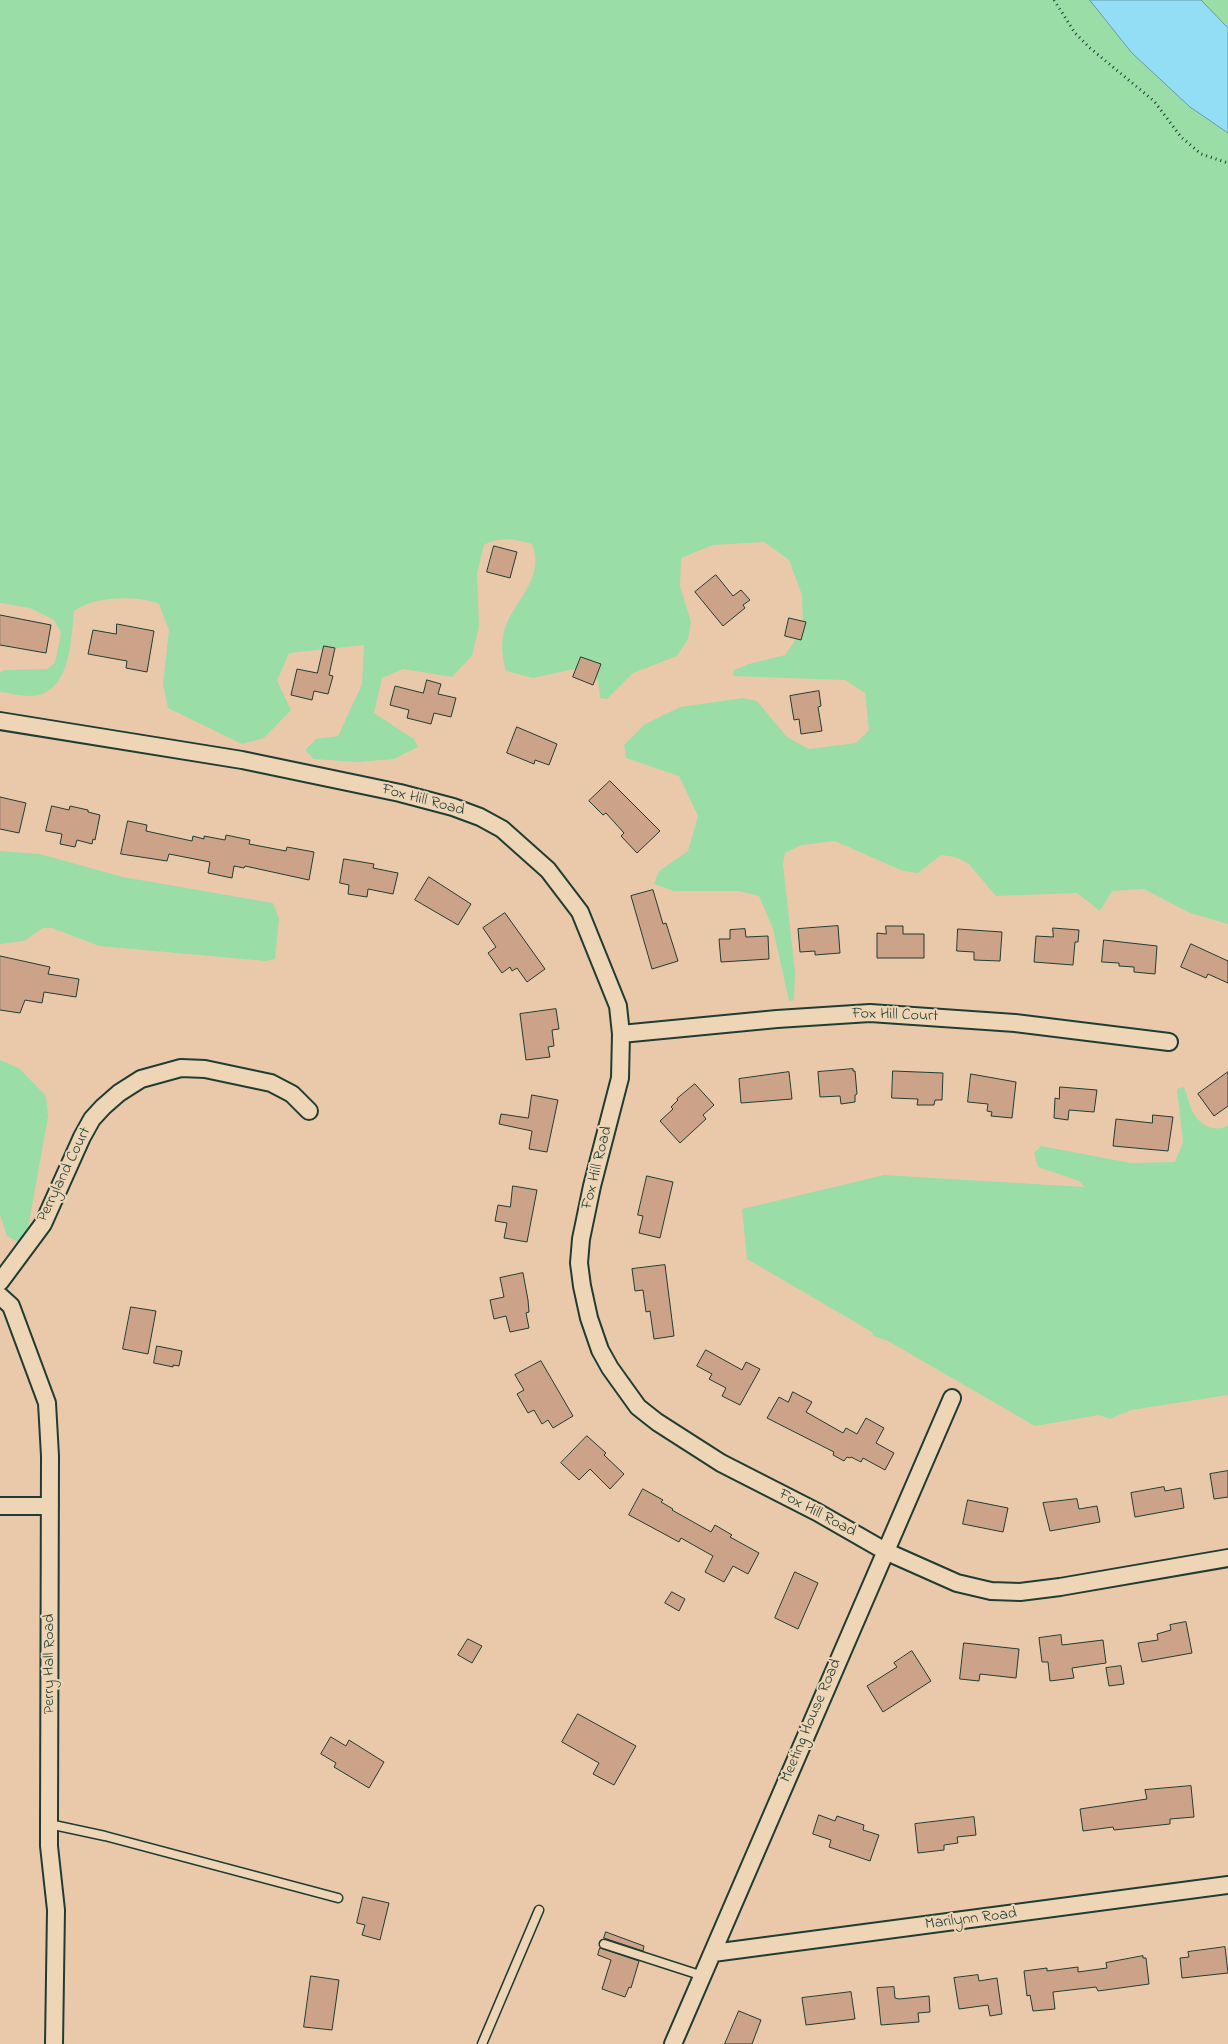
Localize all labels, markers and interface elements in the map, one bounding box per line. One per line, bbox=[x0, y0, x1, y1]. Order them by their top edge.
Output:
street label: Fox Hill Road bbox=[380, 781, 466, 821]
street label: Fox Hill Court bbox=[851, 1005, 939, 1027]
street label: Perryland Court bbox=[34, 1124, 96, 1226]
street label: Fox Hill Road bbox=[578, 1125, 618, 1211]
street label: Fox Hill Road bbox=[775, 1486, 859, 1542]
street label: Perry Hall Road bbox=[40, 1614, 60, 1714]
street label: Meeting House Road bbox=[777, 1656, 847, 1786]
street label: Marilynn Road bbox=[924, 1905, 1018, 1935]

